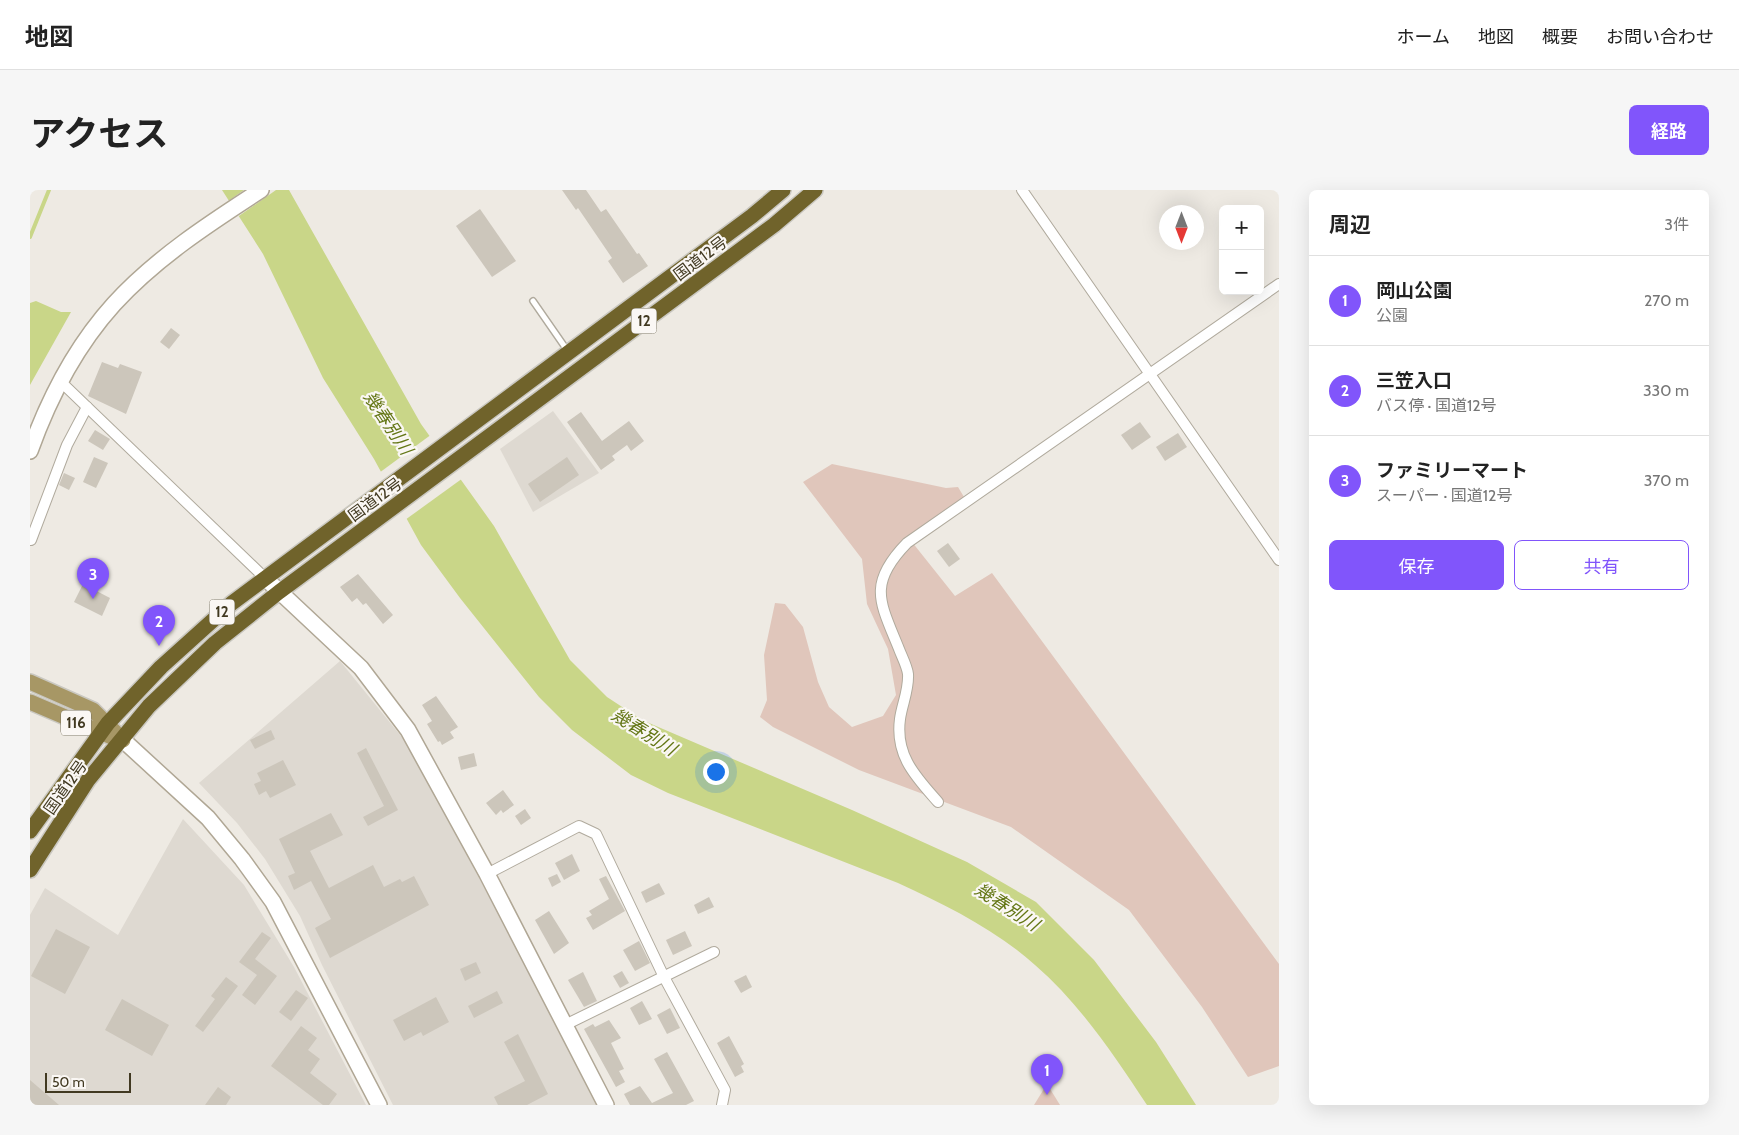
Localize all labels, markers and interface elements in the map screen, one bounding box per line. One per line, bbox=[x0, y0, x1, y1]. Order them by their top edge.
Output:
text: 地図 bbox=[25, 22, 73, 51]
text: ホーム bbox=[1397, 26, 1450, 48]
text: 地図 bbox=[1478, 26, 1514, 48]
text: 概要 bbox=[1542, 26, 1578, 48]
text: お問い合わせ bbox=[1606, 26, 1714, 48]
button: 経路 bbox=[1629, 105, 1709, 155]
text: アクセス bbox=[30, 112, 168, 155]
north arrow bbox=[1159, 205, 1204, 250]
map controls bbox=[1219, 205, 1264, 295]
button: + bbox=[1219, 205, 1264, 250]
text: 周辺 bbox=[1329, 212, 1371, 237]
text: 3件 bbox=[1664, 215, 1689, 234]
street label: 国道12号 bbox=[670, 232, 731, 285]
button: − bbox=[1219, 250, 1264, 295]
text: 岡山公園 bbox=[1376, 279, 1452, 302]
text: 1 bbox=[1342, 291, 1348, 310]
text: 270 m bbox=[1644, 291, 1689, 310]
text: 公園 bbox=[1376, 306, 1408, 325]
road number: 12 bbox=[632, 308, 656, 334]
text: 三笠入口 bbox=[1376, 369, 1452, 392]
text: 2 bbox=[1341, 381, 1349, 400]
text: 330 m bbox=[1643, 381, 1689, 400]
water label: 幾春別川 bbox=[359, 387, 418, 461]
text: バス停 · 国道12号 bbox=[1376, 396, 1497, 415]
text: ファミリーマート bbox=[1376, 459, 1528, 482]
text: 3 bbox=[1341, 471, 1349, 490]
text: 370 m bbox=[1644, 471, 1689, 490]
street label: 国道12号 bbox=[345, 474, 406, 525]
text: スーパー · 国道12号 bbox=[1376, 486, 1512, 505]
button: 保存 bbox=[1329, 540, 1504, 590]
button: 共有 bbox=[1514, 540, 1689, 590]
pin: 3 bbox=[77, 558, 109, 599]
road number: 12 bbox=[210, 600, 234, 624]
pin: 2 bbox=[143, 605, 175, 646]
water label: 幾春別川 bbox=[608, 704, 682, 761]
road number: 116 bbox=[61, 710, 91, 736]
street label: 国道12号 bbox=[40, 757, 91, 818]
your location bbox=[703, 759, 729, 785]
water label: 幾春別川 bbox=[971, 878, 1045, 937]
pin: 1 bbox=[1031, 1054, 1063, 1095]
scale bar bbox=[45, 1070, 131, 1093]
text: 50 m bbox=[52, 1073, 85, 1091]

